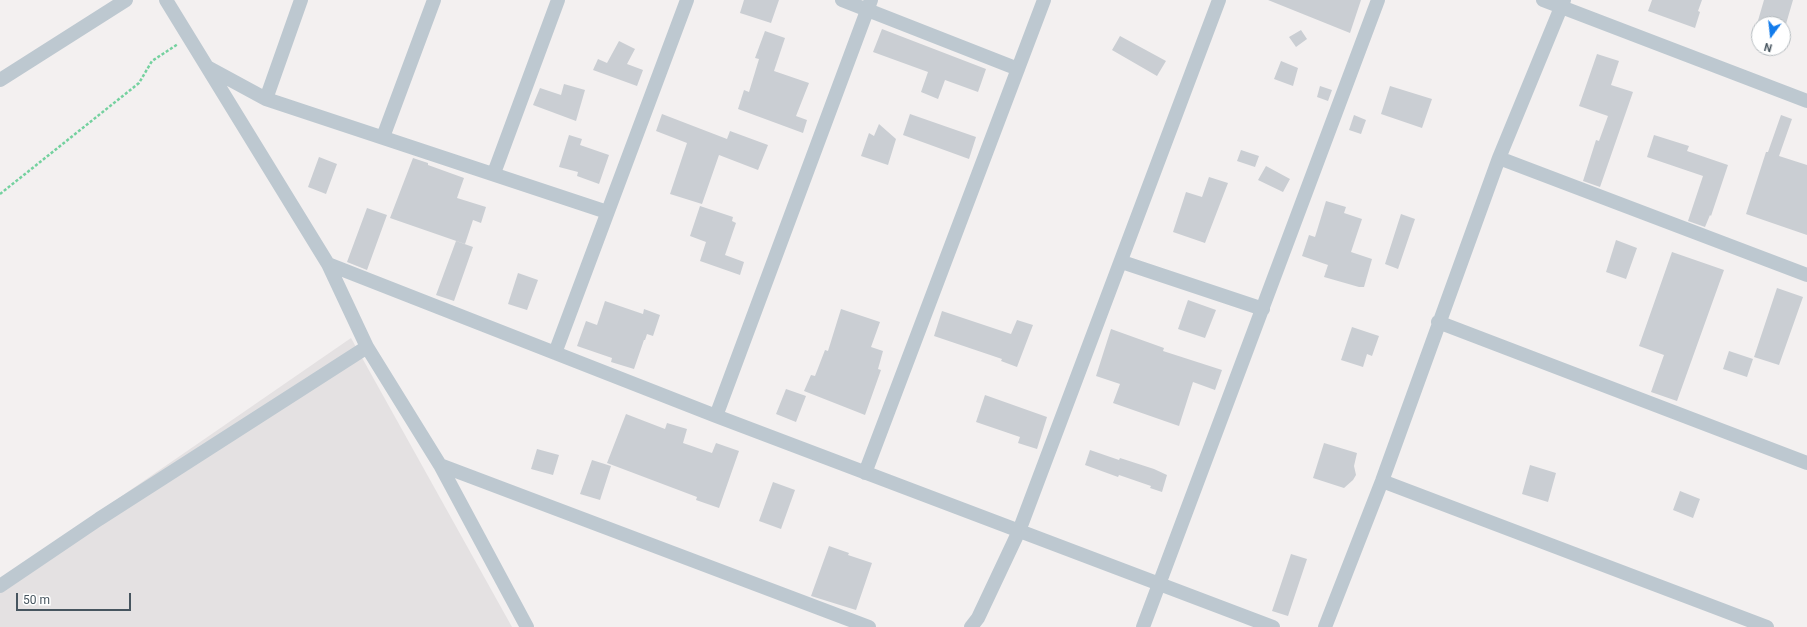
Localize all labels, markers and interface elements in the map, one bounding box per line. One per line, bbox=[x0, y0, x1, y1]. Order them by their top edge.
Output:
north arrow bbox=[1751, 16, 1791, 56]
text: N bbox=[1763, 40, 1773, 54]
scale bar bbox=[18, 585, 133, 611]
text: 50 m bbox=[23, 593, 50, 607]

